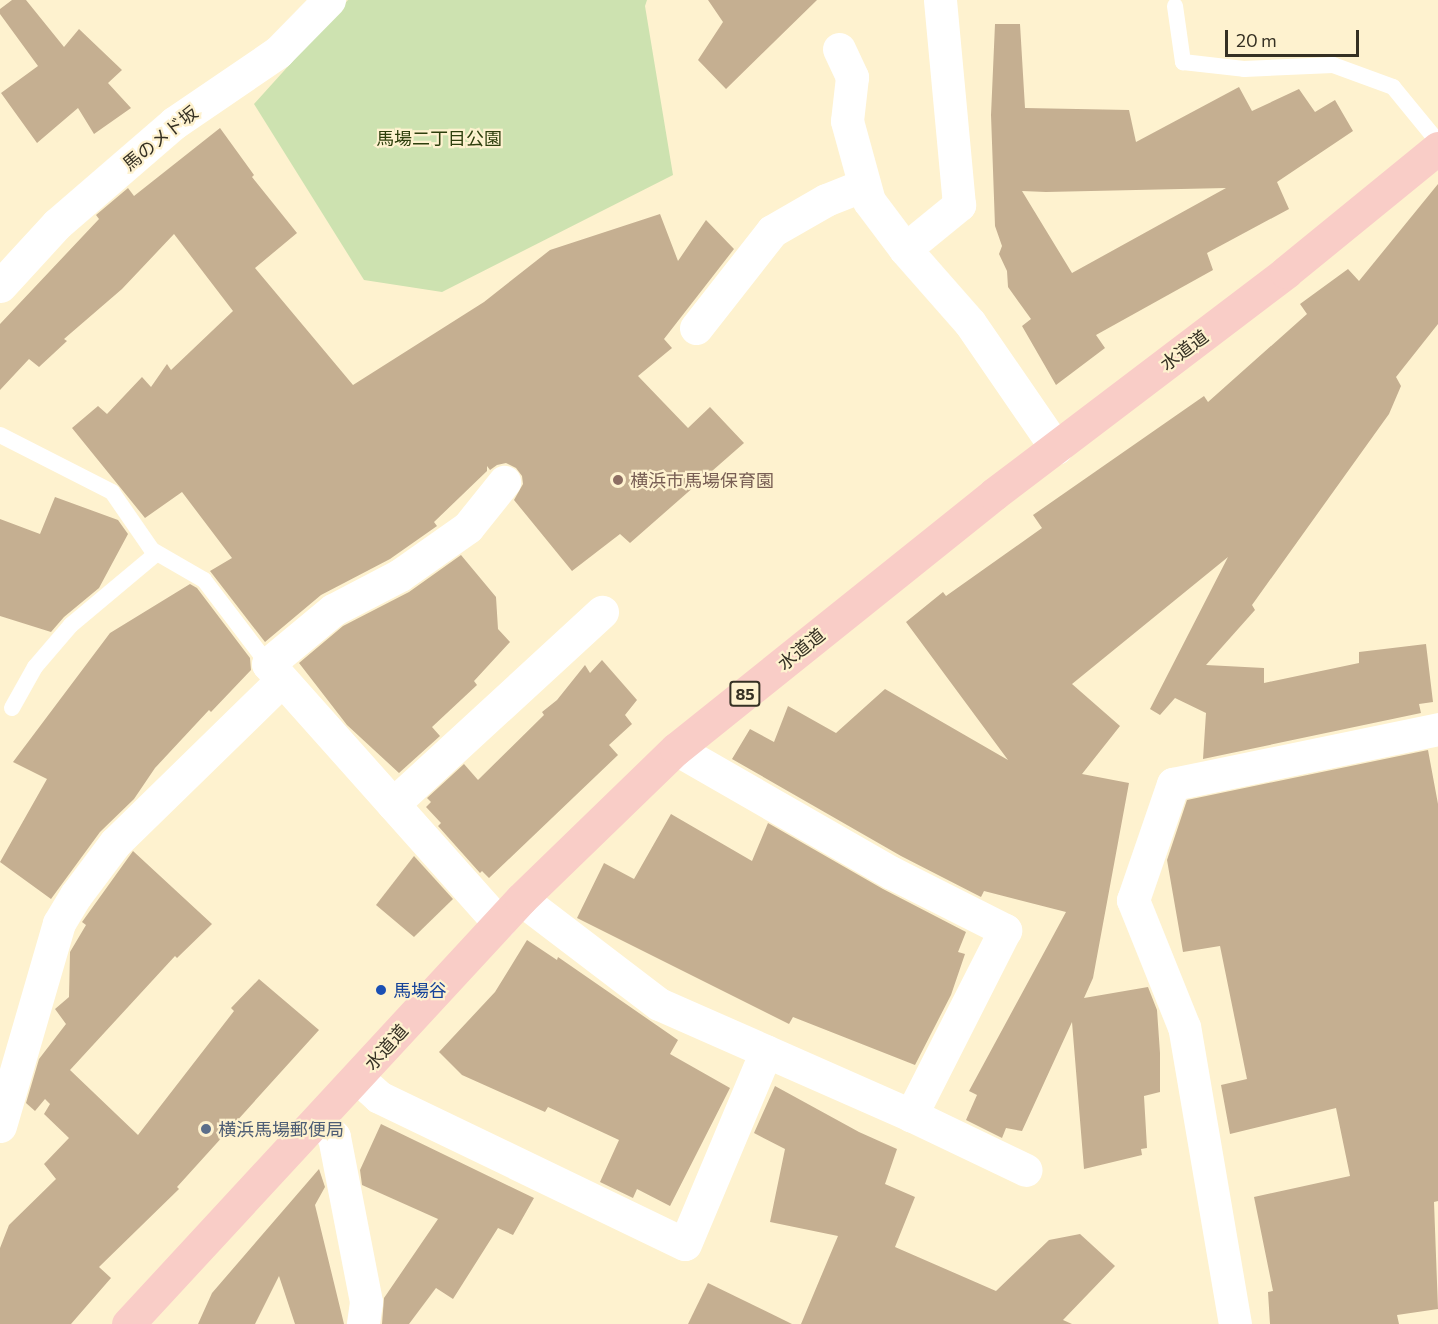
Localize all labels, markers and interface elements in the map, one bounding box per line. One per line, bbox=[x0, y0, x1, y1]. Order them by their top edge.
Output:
scale bar bbox=[1228, 18, 1362, 56]
text: 20 m bbox=[1236, 29, 1277, 51]
street label: 馬のメド坂 bbox=[118, 101, 202, 175]
park label: 馬場二丁目公園 bbox=[376, 127, 502, 149]
street label: 水道道 bbox=[1156, 325, 1212, 375]
place label: 横浜市馬場保育園 bbox=[630, 469, 774, 491]
marker: 横浜市馬場保育園 bbox=[611, 473, 625, 487]
street label: 水道道 bbox=[773, 624, 829, 674]
road number: 85 bbox=[728, 681, 762, 707]
place label: 馬場谷 bbox=[393, 979, 447, 1001]
marker: 馬場谷 bbox=[374, 983, 388, 997]
street label: 水道道 bbox=[360, 1020, 412, 1074]
place label: 横浜馬場郵便局 bbox=[218, 1118, 344, 1140]
marker: 横浜馬場郵便局 bbox=[199, 1122, 213, 1136]

